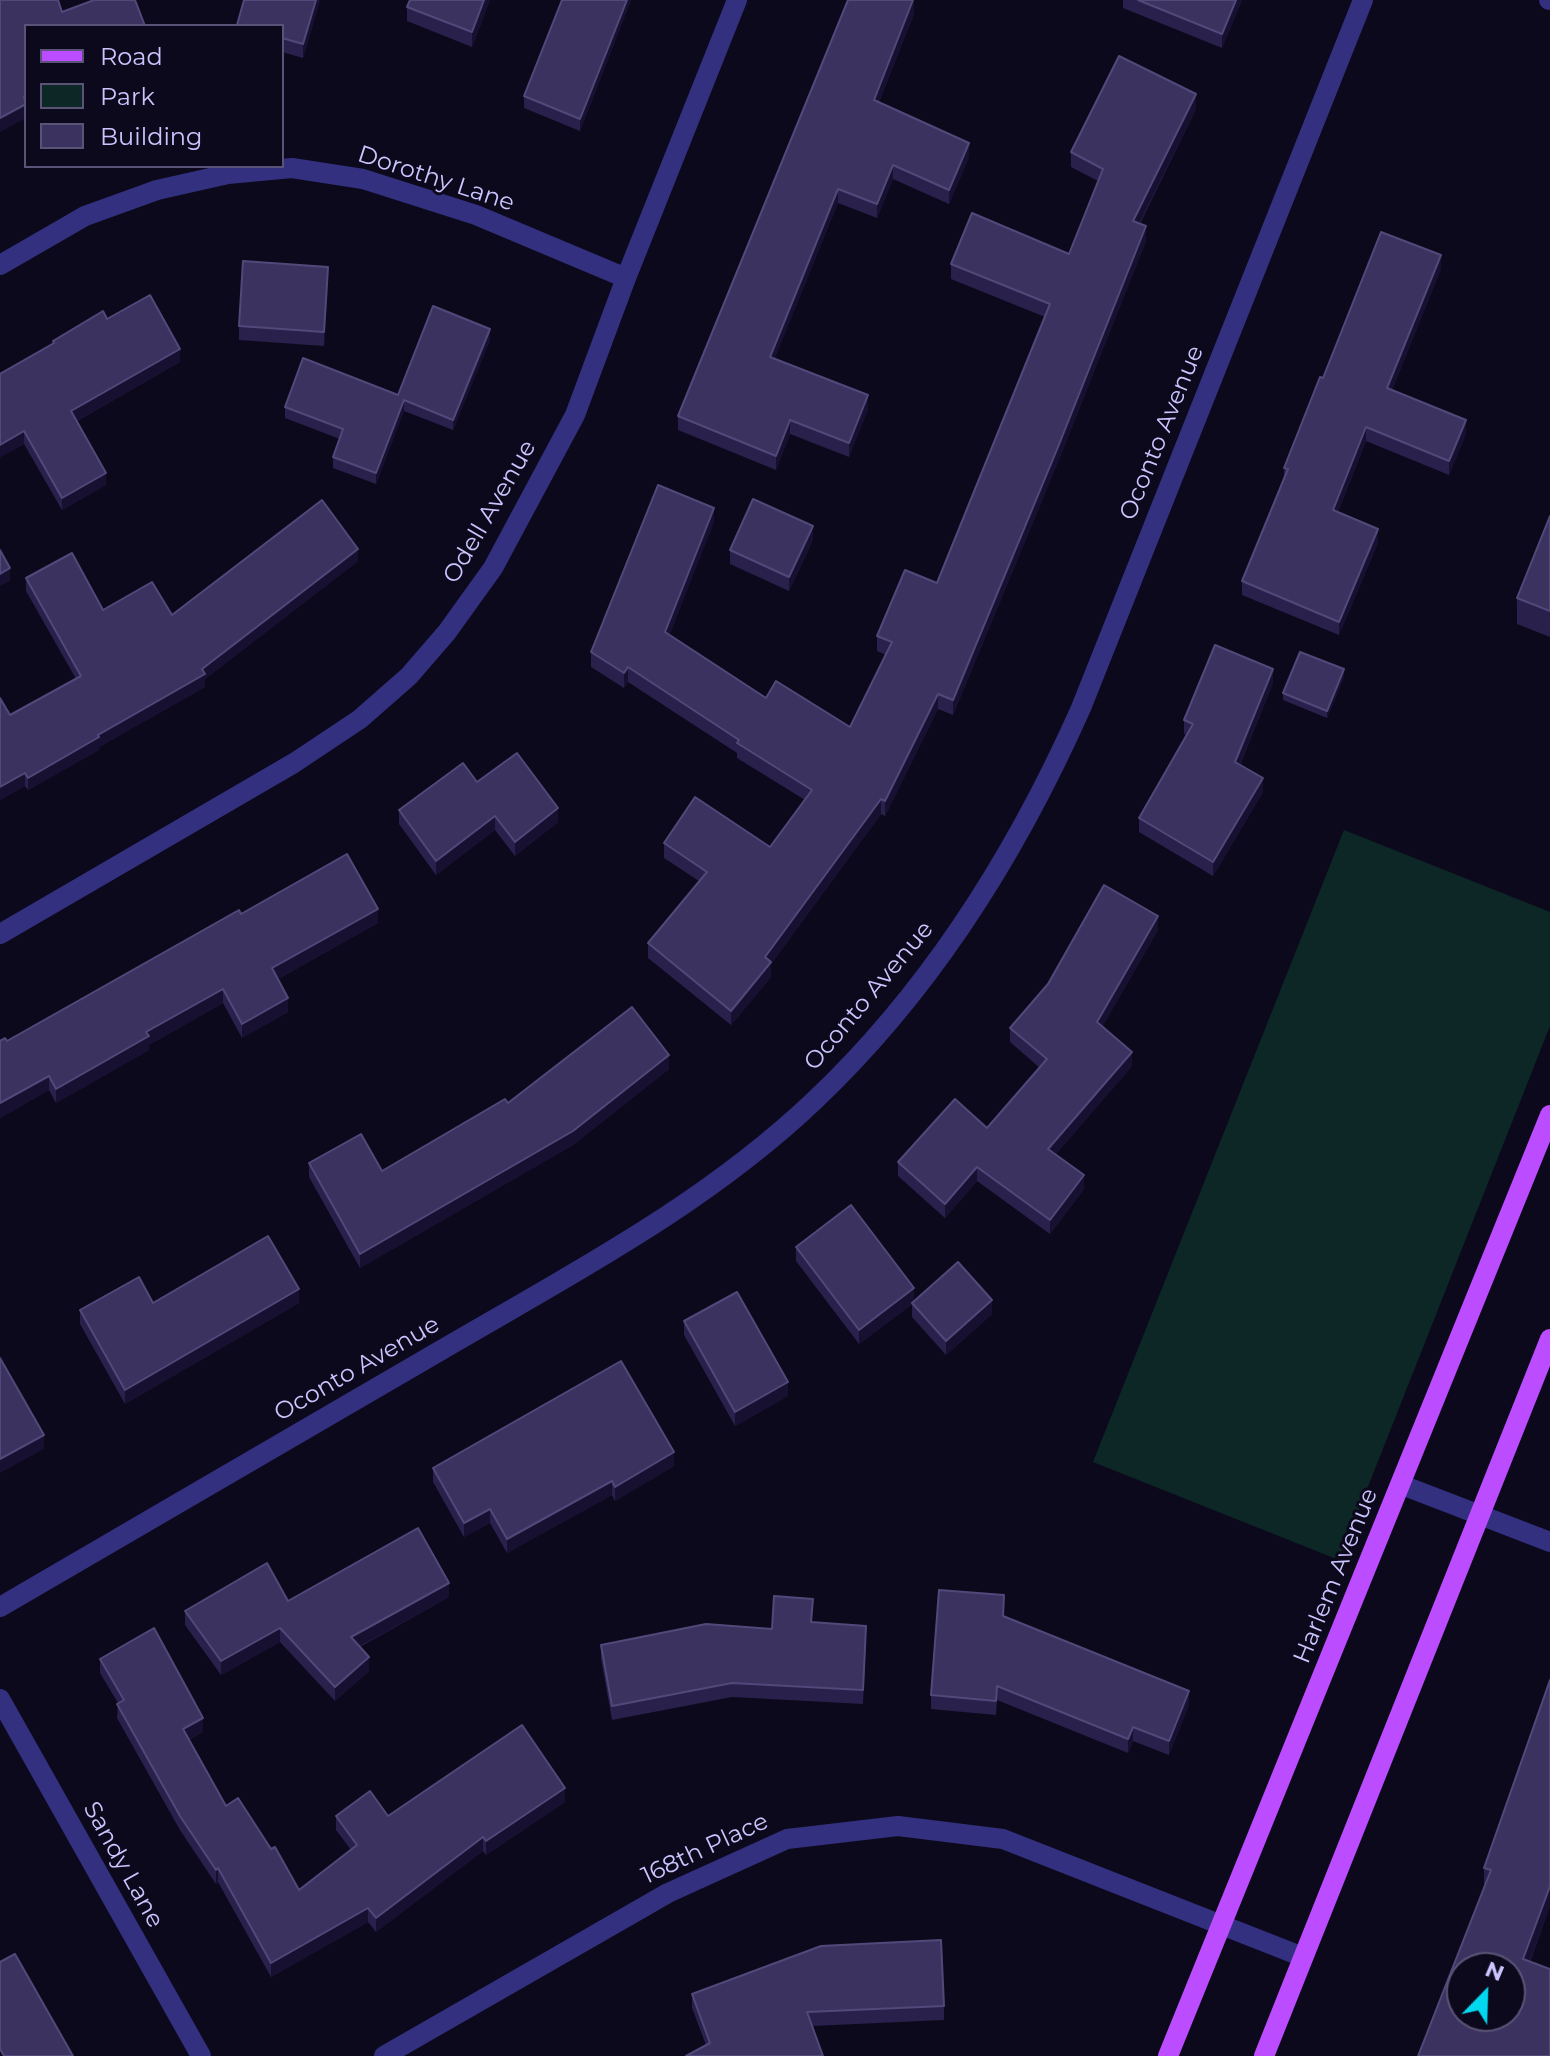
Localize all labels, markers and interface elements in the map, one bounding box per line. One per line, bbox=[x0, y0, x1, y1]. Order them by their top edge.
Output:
legend bbox=[24, 24, 284, 168]
text: Road bbox=[100, 42, 163, 71]
text: Park bbox=[100, 82, 155, 111]
text: Building bbox=[100, 122, 203, 151]
street label: Dorothy Lane bbox=[354, 140, 518, 218]
street label: Oconto Avenue bbox=[1114, 341, 1210, 525]
street label: Odell Avenue bbox=[437, 435, 543, 589]
street label: Oconto Avenue bbox=[798, 916, 940, 1076]
street label: Oconto Avenue bbox=[269, 1310, 445, 1428]
street label: Harlem Avenue bbox=[1288, 1484, 1384, 1668]
street label: Sandy Lane bbox=[77, 1797, 169, 1933]
street label: 168th Place bbox=[637, 1807, 773, 1891]
north arrow bbox=[1446, 1952, 1526, 2032]
text: N bbox=[1481, 1955, 1508, 1987]

